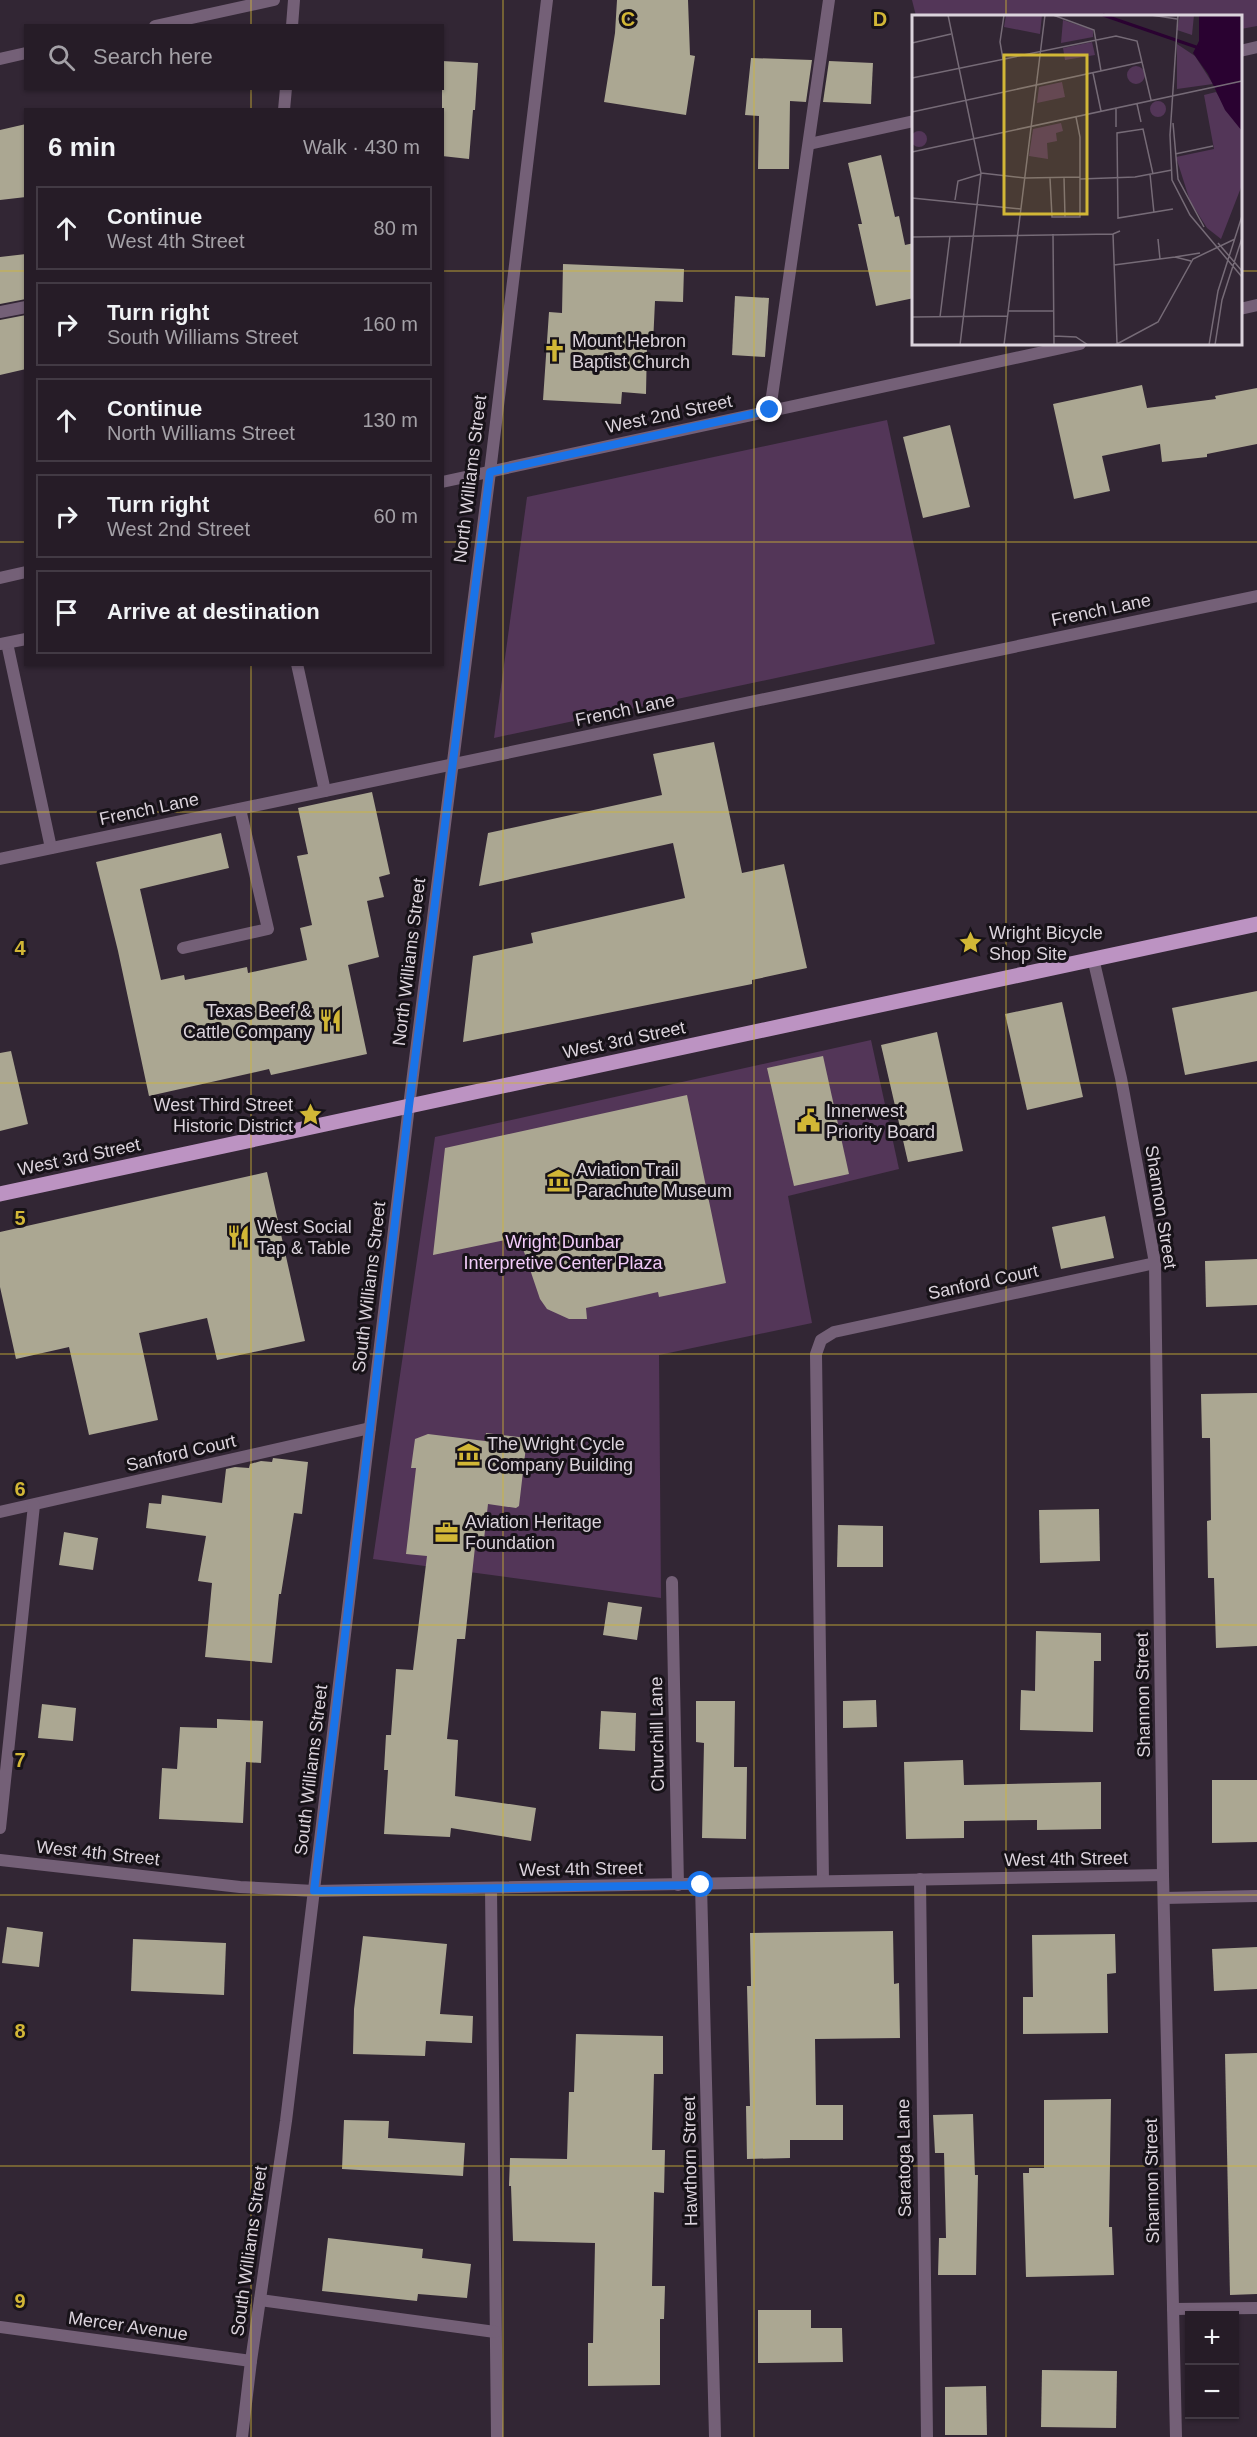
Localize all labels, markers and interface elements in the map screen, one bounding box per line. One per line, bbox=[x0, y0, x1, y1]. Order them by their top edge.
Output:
text: C bbox=[621, 8, 635, 30]
text: D bbox=[873, 8, 887, 30]
inset map bbox=[912, 15, 1242, 345]
search box bbox=[24, 24, 444, 90]
icon: search bbox=[45, 41, 78, 74]
text: Search here bbox=[93, 44, 213, 69]
text: 6 min bbox=[48, 132, 116, 162]
text: Walk · 430 m bbox=[303, 136, 420, 158]
text: Continue bbox=[107, 204, 202, 229]
icon: ahead bbox=[50, 212, 83, 245]
text: 80 m bbox=[374, 217, 418, 239]
text: West 4th Street bbox=[107, 230, 244, 252]
text: Turn right bbox=[107, 300, 209, 325]
icon: right bbox=[50, 308, 83, 341]
text: 160 m bbox=[362, 313, 418, 335]
text: South Williams Street bbox=[107, 326, 298, 348]
place label: Mount Hebron Baptist Church bbox=[572, 331, 690, 372]
church icon: Mount Hebron Baptist Church bbox=[541, 338, 567, 364]
street label: West 2nd Street bbox=[604, 391, 734, 437]
street label: North Williams Street bbox=[450, 394, 490, 564]
text: Continue bbox=[107, 396, 202, 421]
route end bbox=[756, 396, 782, 422]
icon: ahead bbox=[50, 404, 83, 437]
text: 130 m bbox=[362, 409, 418, 431]
text: North Williams Street bbox=[107, 422, 295, 444]
text: Turn right bbox=[107, 492, 209, 517]
icon: right bbox=[50, 500, 83, 533]
text: 60 m bbox=[374, 505, 418, 527]
text: West 2nd Street bbox=[107, 518, 250, 540]
street label: French Lane bbox=[1049, 590, 1153, 630]
icon: arrive bbox=[50, 596, 83, 629]
text: Arrive at destination bbox=[107, 599, 320, 624]
street label: French Lane bbox=[573, 690, 677, 730]
street label: French Lane bbox=[97, 789, 201, 829]
street label: North Williams Street bbox=[389, 877, 429, 1047]
place label: Wright Bicycle Shop Site bbox=[989, 923, 1103, 964]
place icon: Wright Bicycle Shop Site bbox=[958, 930, 984, 956]
text: 4 bbox=[14, 937, 26, 959]
place label: Texas Beef & Cattle Company bbox=[183, 1001, 312, 1042]
restaurant icon: Texas Beef & Cattle Company bbox=[317, 1008, 343, 1034]
street label: West 3rd Street bbox=[561, 1017, 687, 1063]
place label: West Third Street Historic District bbox=[154, 1095, 293, 1136]
place label: Innerwest Priority Board bbox=[826, 1101, 935, 1142]
place icon: West Third Street Historic District bbox=[298, 1102, 324, 1128]
public building icon: Innerwest Priority Board bbox=[795, 1108, 821, 1134]
street label: West 3rd Street bbox=[16, 1134, 142, 1180]
street label: Shannon Street bbox=[1141, 1144, 1181, 1270]
place label: Aviation Trail Parachute Museum bbox=[576, 1160, 732, 1201]
museum icon: Aviation Trail Parachute Museum bbox=[545, 1167, 571, 1193]
street label: South Williams Street bbox=[349, 1200, 389, 1374]
text: 5 bbox=[14, 1207, 26, 1229]
place label: West Social Tap & Table bbox=[257, 1217, 352, 1258]
restaurant icon: West Social Tap & Table bbox=[226, 1224, 252, 1250]
park label: Wright Dunbar Interpretive Center Plaza bbox=[463, 1232, 664, 1273]
street label: Sanford Court bbox=[926, 1261, 1040, 1303]
street label: Sanford Court bbox=[124, 1431, 238, 1475]
place label: The Wright Cycle Company Building bbox=[487, 1434, 633, 1475]
museum icon: The Wright Cycle Company Building bbox=[456, 1441, 482, 1467]
text: 6 bbox=[14, 1478, 26, 1500]
place label: Aviation Heritage Foundation bbox=[465, 1512, 602, 1553]
office icon: Aviation Heritage Foundation bbox=[434, 1519, 460, 1545]
street label: Shannon Street bbox=[1132, 1632, 1154, 1758]
street label: Churchill Lane bbox=[646, 1676, 668, 1792]
street label: South Williams Street bbox=[291, 1683, 331, 1857]
text: 7 bbox=[14, 1749, 26, 1771]
street label: West 4th Street bbox=[35, 1837, 161, 1869]
street label: West 4th Street bbox=[1004, 1848, 1128, 1870]
street label: West 4th Street bbox=[519, 1858, 643, 1880]
route start bbox=[687, 1871, 713, 1897]
text: 8 bbox=[14, 2020, 26, 2042]
street label: Hawthorn Street bbox=[679, 2096, 701, 2226]
street label: Saratoga Lane bbox=[893, 2099, 915, 2217]
street label: Shannon Street bbox=[1141, 2118, 1163, 2244]
street label: South Williams Street bbox=[227, 2164, 271, 2338]
text: 9 bbox=[14, 2290, 26, 2312]
street label: Mercer Avenue bbox=[67, 2308, 189, 2344]
map controls bbox=[1185, 2311, 1239, 2419]
button: + bbox=[1185, 2311, 1239, 2365]
button: − bbox=[1185, 2365, 1239, 2419]

